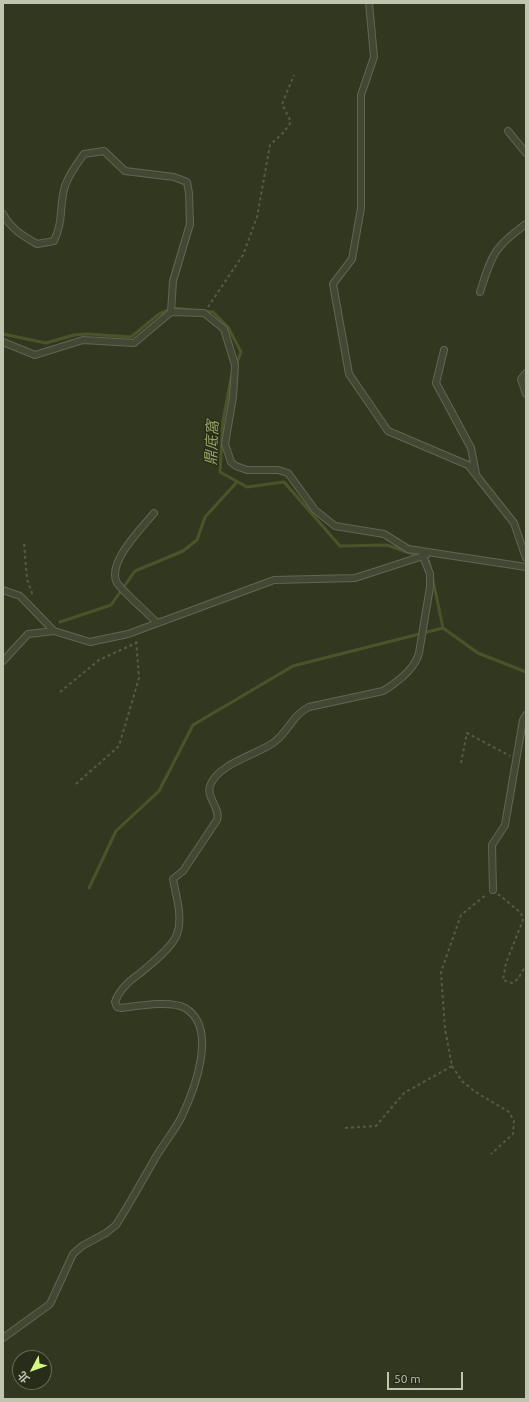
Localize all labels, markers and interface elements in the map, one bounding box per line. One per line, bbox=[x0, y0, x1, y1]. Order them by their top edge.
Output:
water label: 鼎底窩 bbox=[202, 420, 222, 466]
north arrow bbox=[12, 1350, 52, 1390]
scale bar bbox=[389, 1364, 465, 1390]
text: 北 bbox=[16, 1369, 32, 1385]
text: 50 m bbox=[394, 1372, 421, 1385]

